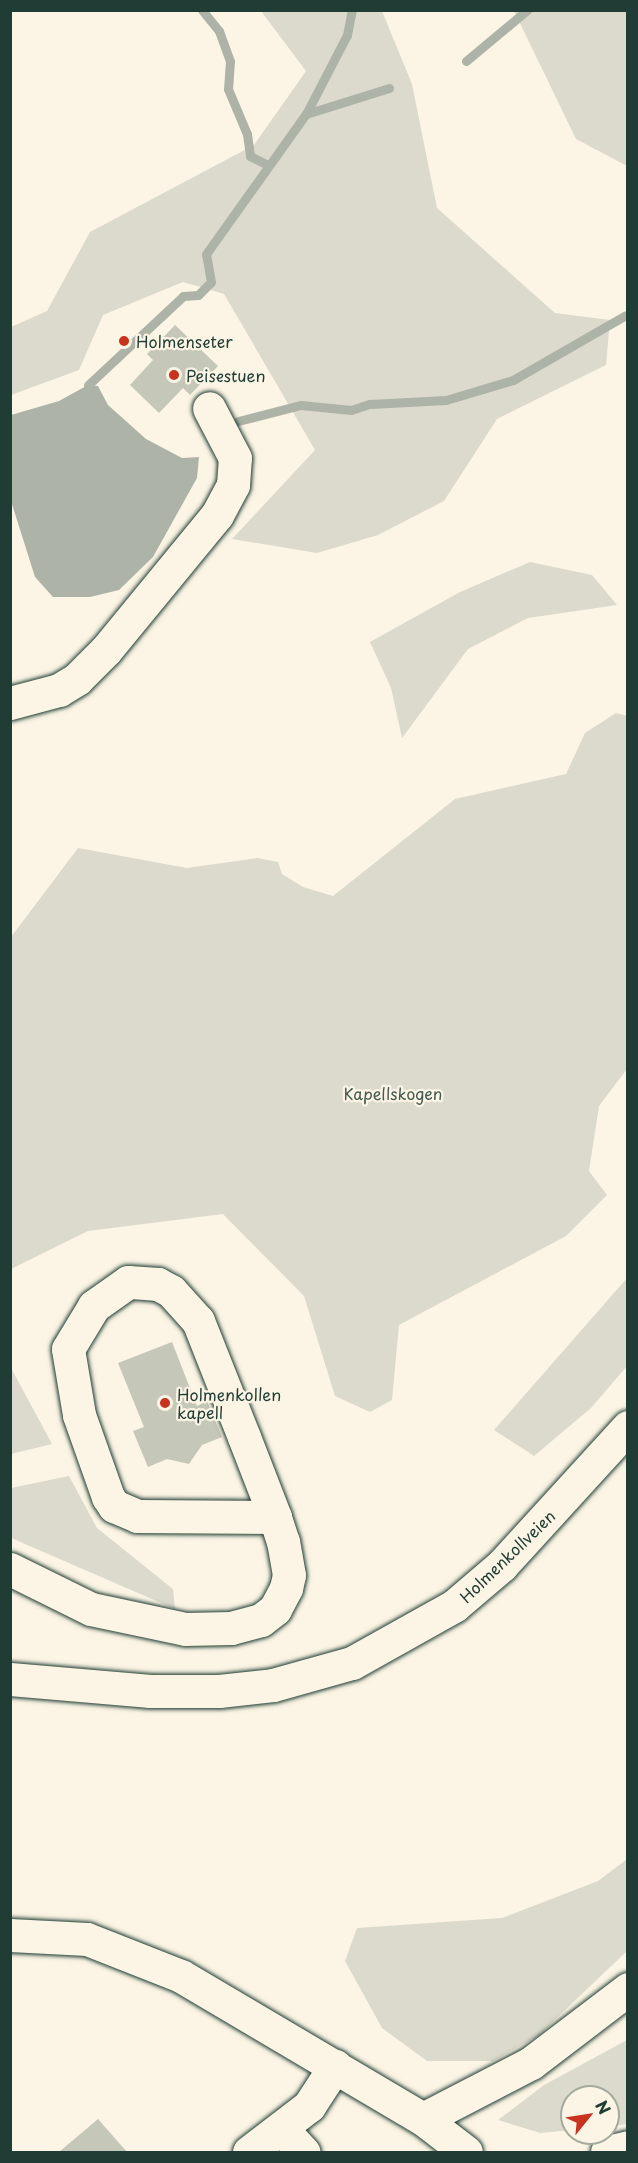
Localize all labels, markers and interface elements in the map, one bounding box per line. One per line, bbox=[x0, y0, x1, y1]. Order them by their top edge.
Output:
place label: Holmenseter bbox=[136, 331, 233, 351]
marker: Holmenseter bbox=[117, 334, 131, 348]
place label: Peisestuen bbox=[186, 365, 266, 385]
marker: Peisestuen bbox=[167, 368, 181, 382]
park label: Kapellskogen bbox=[344, 1083, 442, 1103]
place label: Holmenkollen kapell bbox=[177, 1384, 281, 1422]
marker: Holmenkollen kapell bbox=[158, 1396, 172, 1410]
street label: Holmenkollveien bbox=[455, 1506, 559, 1606]
north arrow bbox=[560, 2085, 620, 2145]
text: N bbox=[590, 2096, 617, 2118]

